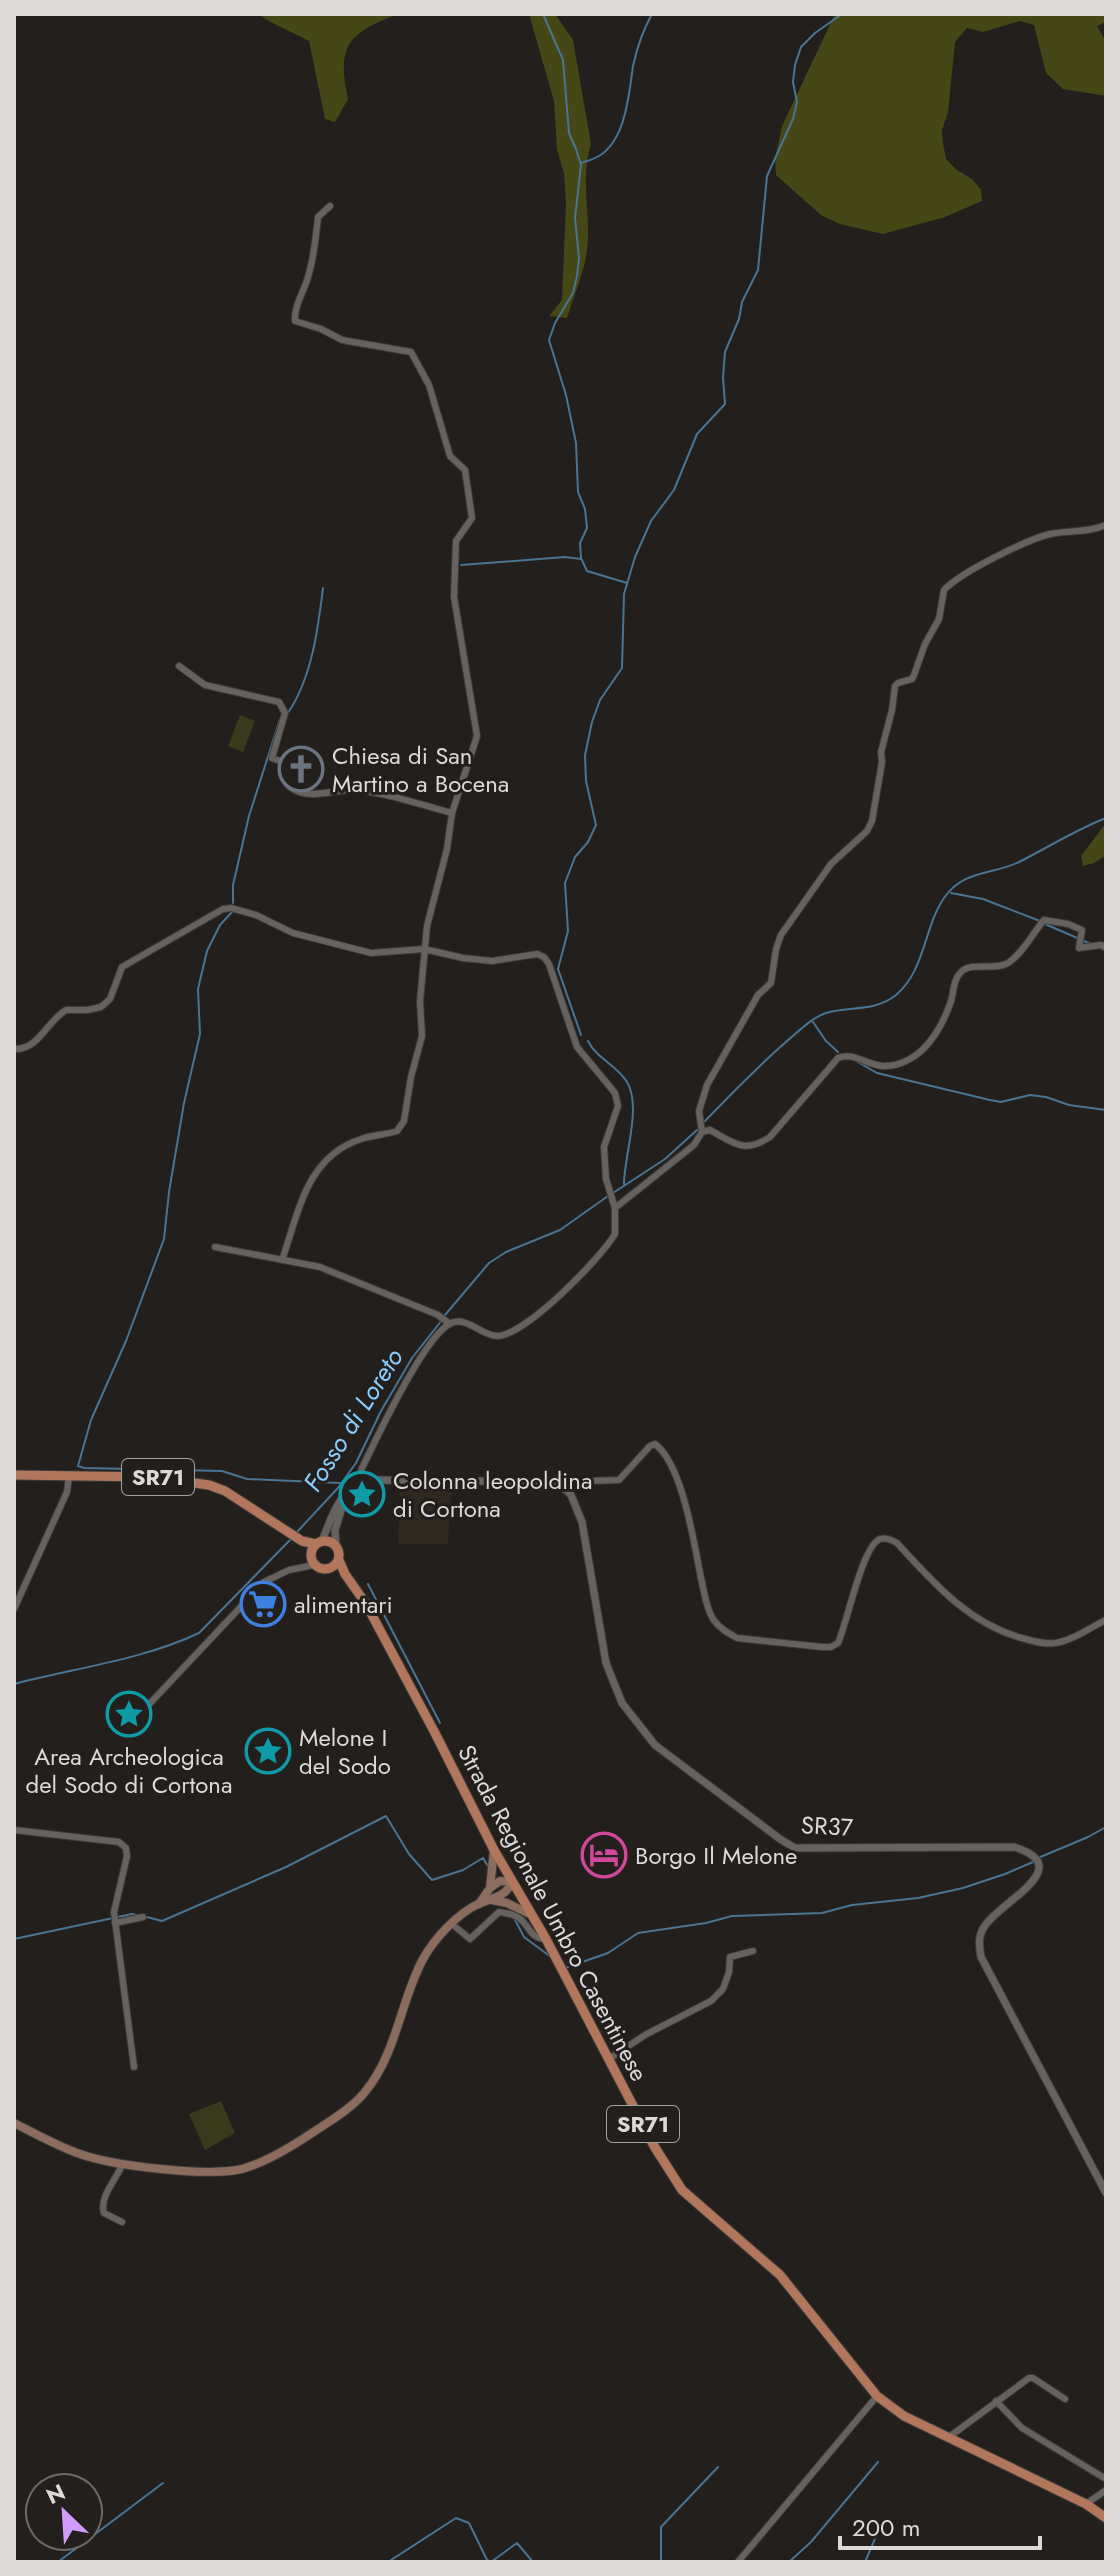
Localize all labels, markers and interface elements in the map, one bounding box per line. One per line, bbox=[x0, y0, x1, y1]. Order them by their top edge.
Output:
place label: Chiesa di San Martino a Bocena bbox=[332, 738, 509, 801]
church icon: Chiesa di San Martino a Bocena bbox=[277, 745, 325, 793]
water label: Fosso di Loreto bbox=[294, 1341, 412, 1499]
road number: SR71 bbox=[122, 1459, 194, 1495]
place label: Colonna leopoldina di Cortona bbox=[393, 1463, 592, 1526]
place icon: Colonna leopoldina di Cortona bbox=[338, 1470, 386, 1518]
supermarket icon: alimentari bbox=[239, 1580, 287, 1628]
place label: alimentari bbox=[294, 1587, 393, 1622]
place icon: Area Archeologica del Sodo di Cortona bbox=[105, 1690, 153, 1738]
place label: Melone I del Sodo bbox=[299, 1720, 391, 1783]
place icon: Melone I del Sodo bbox=[244, 1727, 292, 1775]
place label: Area Archeologica del Sodo di Cortona bbox=[26, 1739, 232, 1802]
street label: Strada Regionale Umbro Casentinese bbox=[449, 1739, 657, 2087]
street label: SR37 bbox=[800, 1807, 854, 1845]
hotel icon: Borgo Il Melone bbox=[580, 1831, 628, 1879]
place label: Borgo Il Melone bbox=[635, 1838, 797, 1873]
road number: SR71 bbox=[607, 2106, 679, 2142]
north arrow bbox=[24, 2472, 104, 2552]
text: N bbox=[41, 2476, 70, 2512]
scale bar bbox=[840, 2500, 1040, 2550]
text: 200 m bbox=[852, 2510, 920, 2545]

